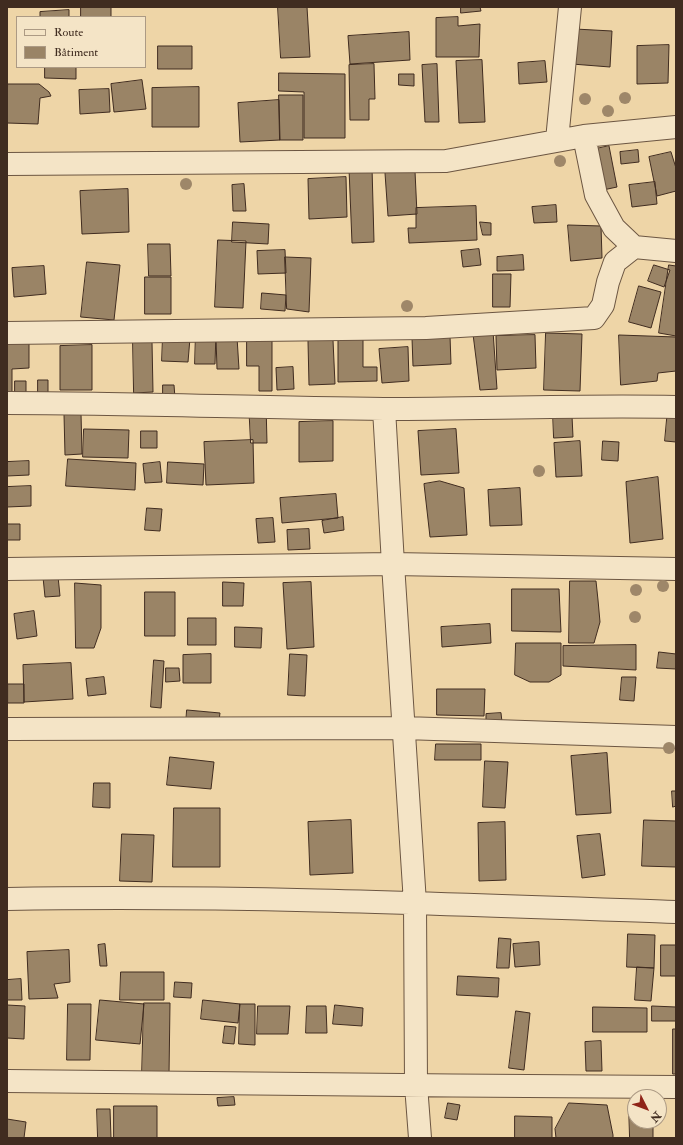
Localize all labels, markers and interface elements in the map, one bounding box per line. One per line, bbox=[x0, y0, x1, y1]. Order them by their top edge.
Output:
legend bbox=[16, 16, 146, 68]
text: Route bbox=[54, 25, 83, 40]
text: Bâtiment bbox=[54, 45, 98, 60]
north arrow bbox=[627, 1089, 667, 1129]
text: N bbox=[647, 1109, 664, 1125]

